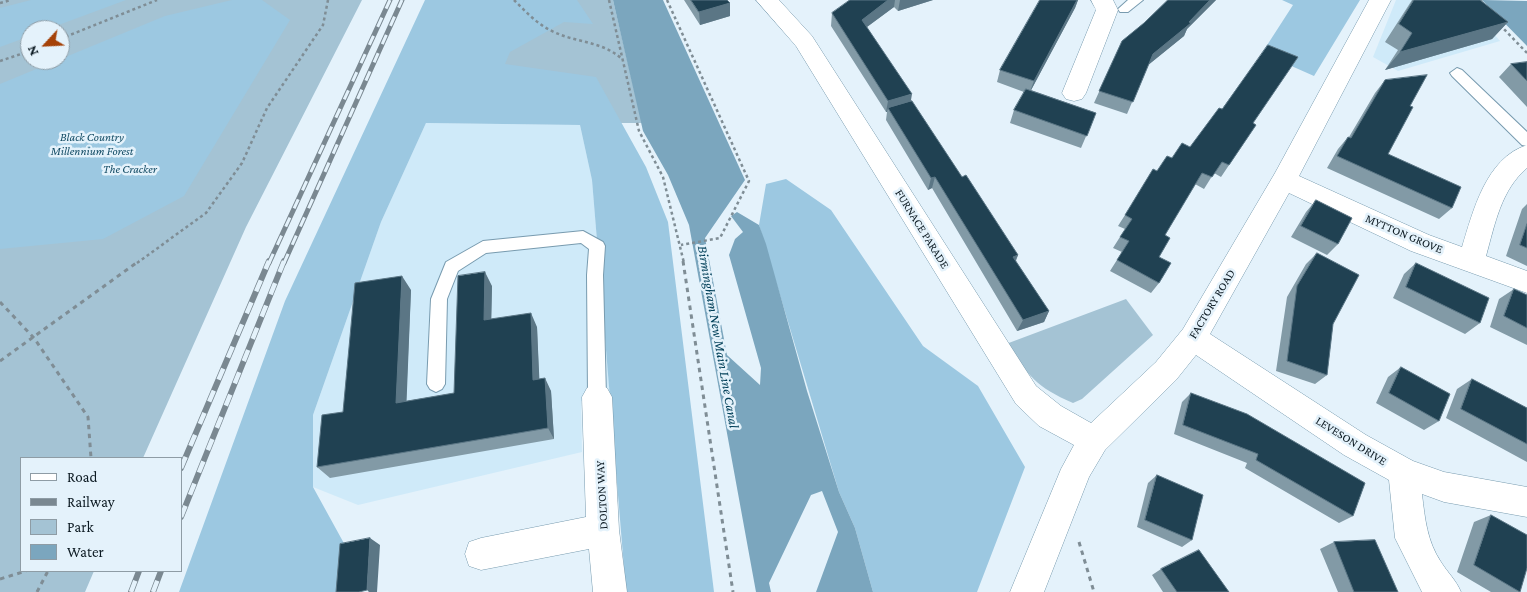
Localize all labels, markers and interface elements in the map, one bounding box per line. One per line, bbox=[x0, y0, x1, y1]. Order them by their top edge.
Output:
north arrow bbox=[20, 20, 70, 70]
text: N bbox=[23, 43, 42, 59]
park label: Black Country Millennium Forest bbox=[51, 130, 133, 158]
park label: The Cracker bbox=[103, 162, 157, 176]
street label: FURNACE PARADE bbox=[892, 187, 952, 271]
street label: MYTTON GROVE bbox=[1363, 211, 1445, 257]
water label: Birmingham New Main Line Canal bbox=[694, 244, 742, 430]
street label: FACTORY ROAD bbox=[1186, 267, 1238, 341]
street label: LEVESON DRIVE bbox=[1313, 413, 1389, 469]
legend bbox=[20, 457, 182, 572]
street label: DOLTON WAY bbox=[593, 460, 611, 530]
text: Road bbox=[67, 469, 97, 485]
text: Railway bbox=[67, 494, 115, 510]
text: Park bbox=[67, 519, 94, 535]
text: Water bbox=[67, 544, 104, 560]

